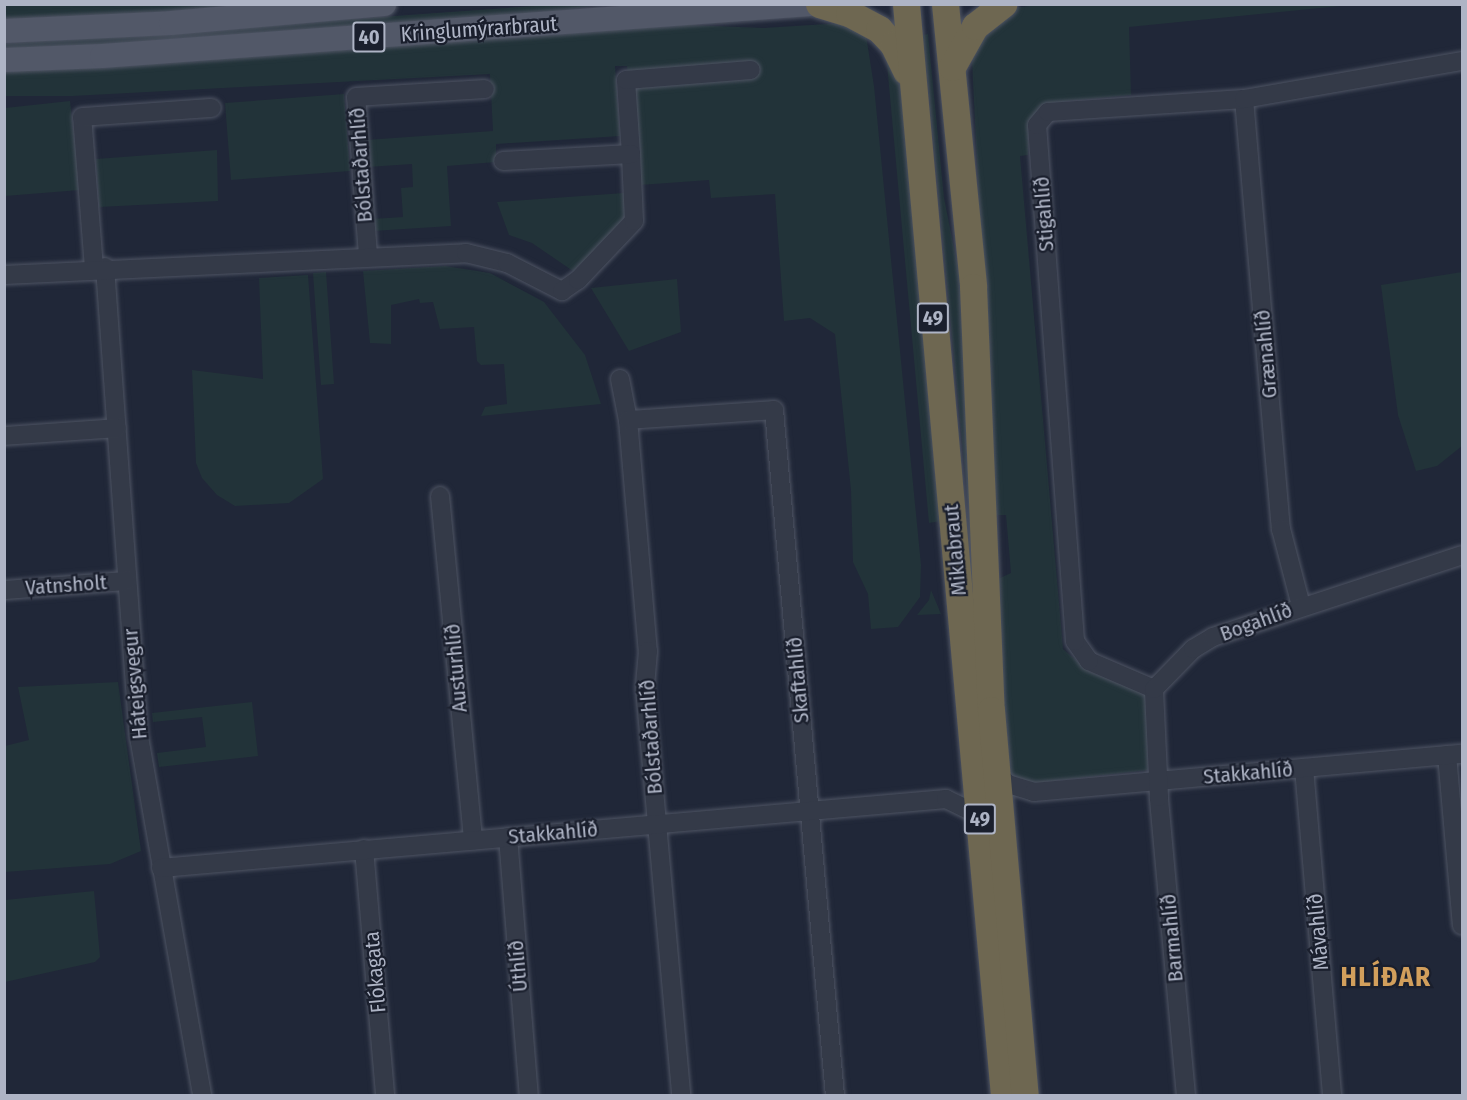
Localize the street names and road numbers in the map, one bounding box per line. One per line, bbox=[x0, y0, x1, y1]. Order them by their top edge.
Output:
street label: Kringlumýrarbraut bbox=[400, 11, 558, 47]
road number: 40 bbox=[351, 20, 387, 54]
street label: Bólstaðarhlíð bbox=[344, 107, 378, 223]
street label: Stigahlíð bbox=[1029, 176, 1059, 252]
road number: 49 bbox=[916, 301, 950, 335]
street label: Grænahlíð bbox=[1250, 309, 1282, 399]
street label: Miklabraut bbox=[938, 503, 972, 597]
street label: Vatnsholt bbox=[24, 570, 108, 600]
street label: Bogahlíð bbox=[1216, 597, 1296, 647]
street label: Austurhlíð bbox=[440, 623, 472, 713]
street label: Háteigsvegur bbox=[118, 627, 152, 741]
street label: Skaftahlíð bbox=[782, 636, 814, 724]
street label: Bólstaðarhlíð bbox=[634, 679, 668, 795]
street label: Stakkahlíð bbox=[1202, 757, 1294, 789]
road number: 49 bbox=[964, 802, 996, 836]
street label: Stakkahlíð bbox=[507, 817, 599, 849]
street label: Barmahlíð bbox=[1156, 893, 1188, 983]
street label: Mávahlíð bbox=[1302, 893, 1334, 971]
street label: Flókagata bbox=[359, 930, 391, 1014]
street label: Úthlíð bbox=[503, 939, 533, 993]

